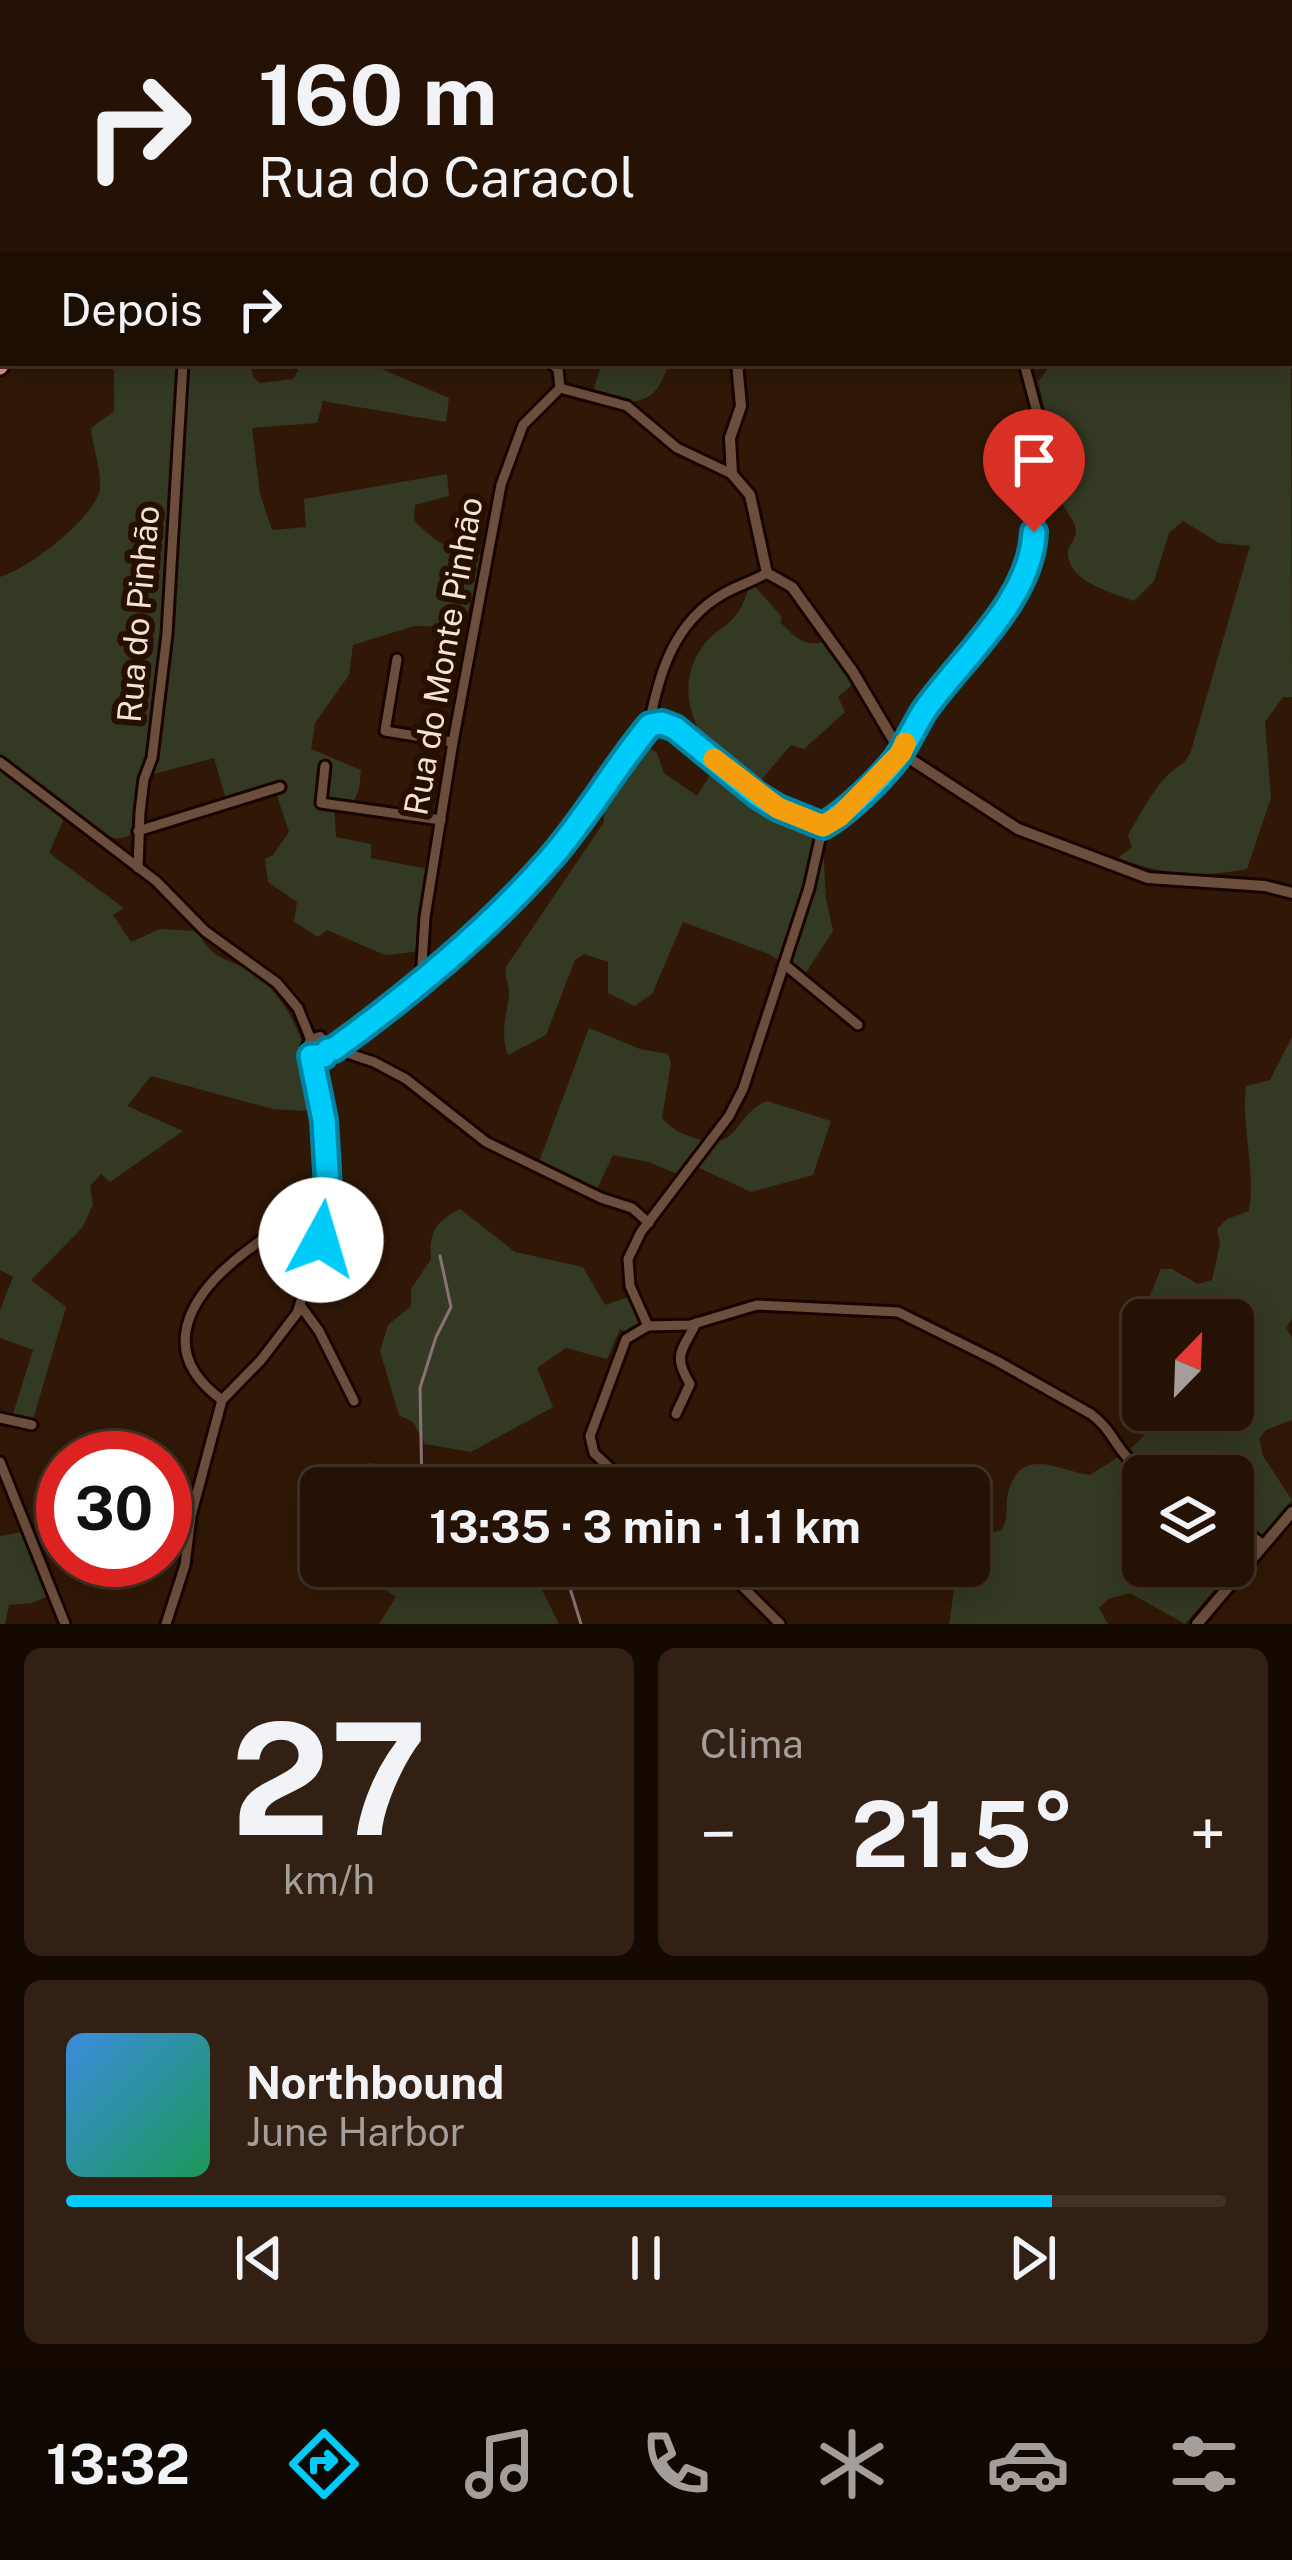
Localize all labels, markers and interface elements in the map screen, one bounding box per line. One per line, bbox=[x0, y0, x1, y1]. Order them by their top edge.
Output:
text: 160 m bbox=[258, 45, 497, 144]
icon: right bbox=[60, 48, 216, 204]
text: Rua do Caracol bbox=[258, 146, 636, 209]
icon: right bbox=[227, 276, 293, 342]
text: Depois bbox=[60, 283, 203, 336]
pin bbox=[983, 409, 1085, 532]
icon: arrive bbox=[1001, 427, 1067, 493]
street label: Rua do Monte Pinhão bbox=[396, 494, 490, 818]
street label: Rua do Pinhão bbox=[110, 504, 166, 724]
position arrow bbox=[258, 1177, 384, 1303]
north arrow bbox=[1122, 1299, 1254, 1431]
map controls bbox=[1122, 1299, 1254, 1587]
speed limit sign: 30 bbox=[36, 1431, 192, 1587]
button: layers bbox=[1122, 1455, 1254, 1587]
text: 13:35 · 3 min · 1.1 km bbox=[429, 1500, 861, 1553]
text: 27 bbox=[231, 1687, 427, 1870]
text: Clima bbox=[700, 1721, 804, 1767]
text: 21.5° bbox=[851, 1781, 1075, 1887]
text: − bbox=[700, 1795, 737, 1873]
text: + bbox=[1189, 1795, 1226, 1873]
text: km/h bbox=[283, 1857, 375, 1903]
text: Northbound bbox=[246, 2056, 504, 2109]
text: June Harbor bbox=[246, 2109, 465, 2155]
icon: previous bbox=[226, 2225, 292, 2291]
icon: pause bbox=[613, 2225, 679, 2291]
icon: next bbox=[1000, 2225, 1066, 2291]
icon: directions bbox=[282, 2422, 366, 2506]
icon: music bbox=[458, 2422, 542, 2506]
icon: phone bbox=[634, 2422, 718, 2506]
icon: climate bbox=[810, 2422, 894, 2506]
icon: car bbox=[986, 2422, 1070, 2506]
icon: filters bbox=[1162, 2422, 1246, 2506]
text: 13:32 bbox=[46, 2433, 190, 2496]

